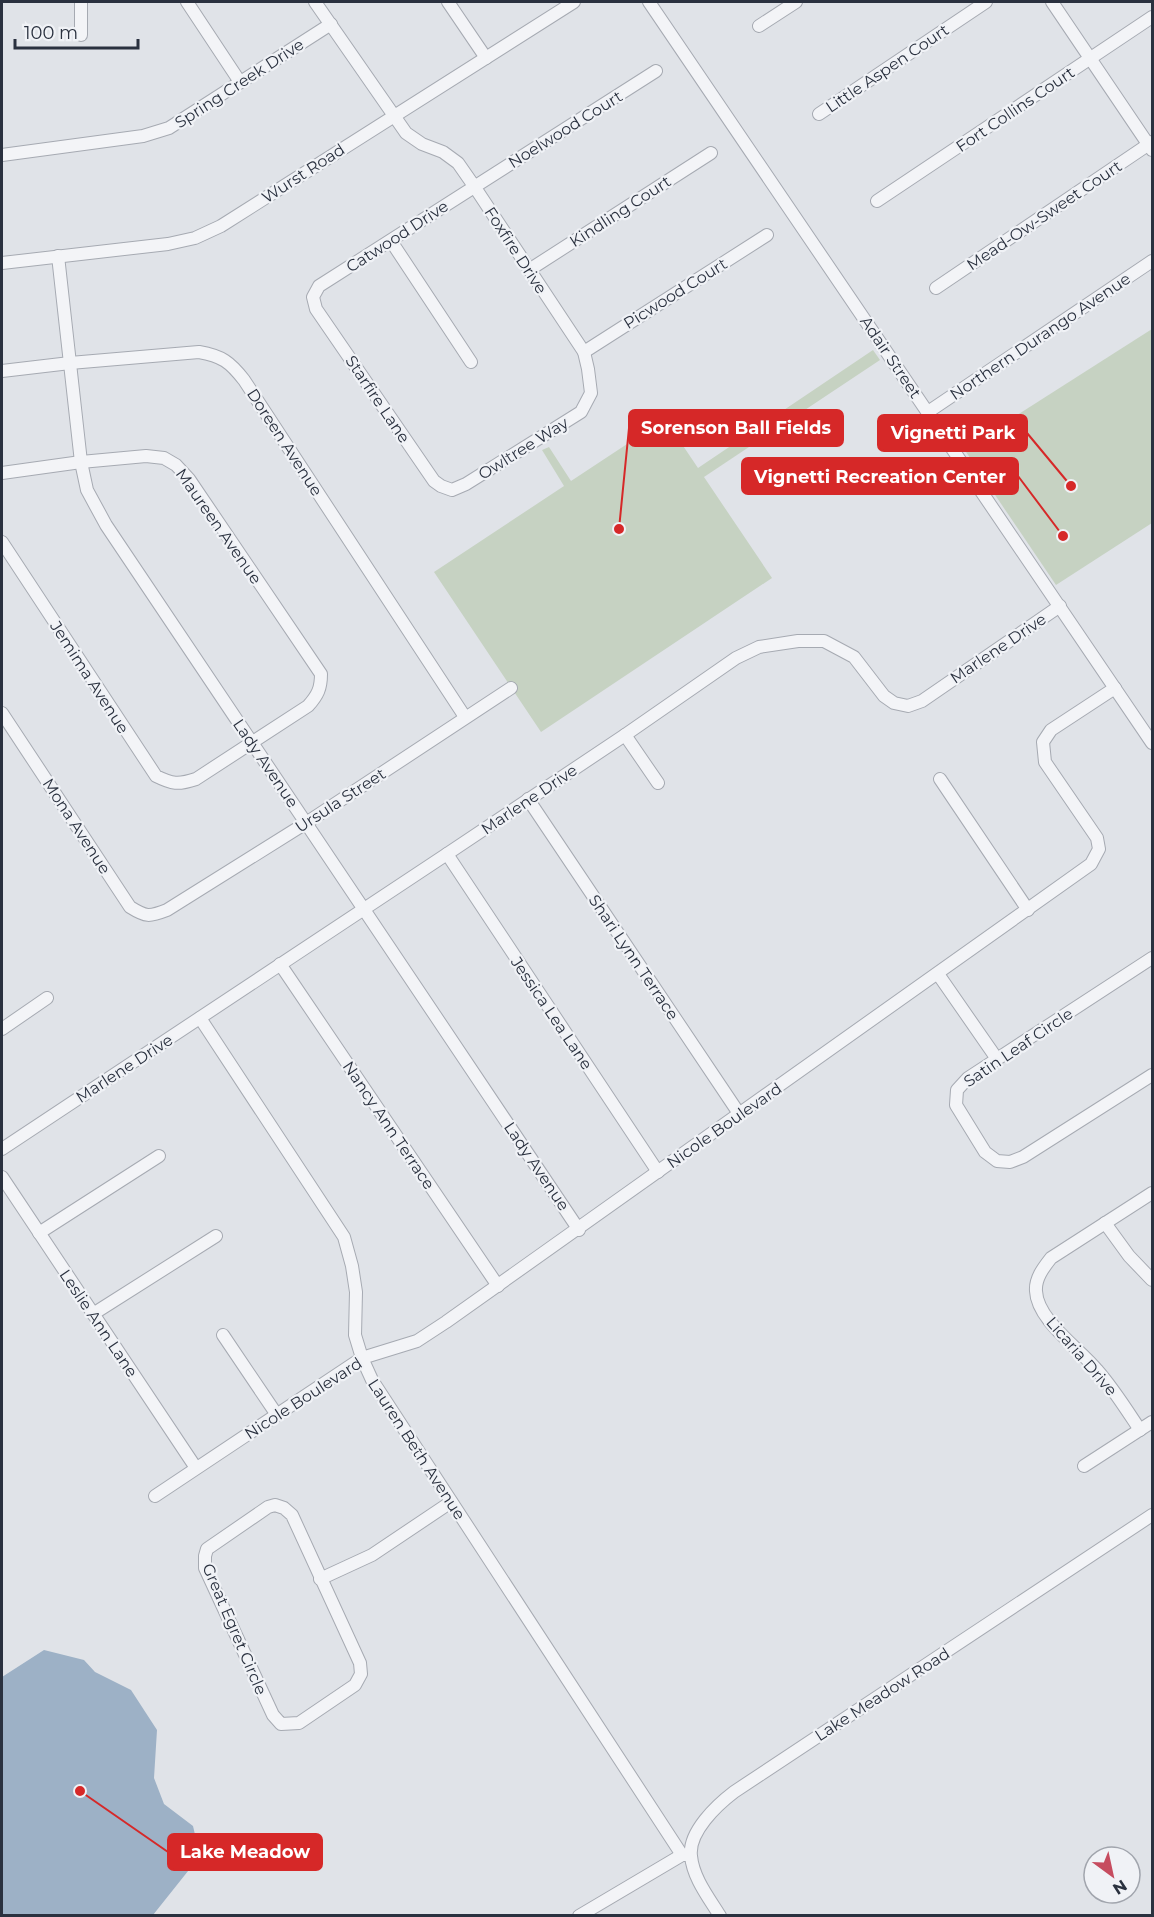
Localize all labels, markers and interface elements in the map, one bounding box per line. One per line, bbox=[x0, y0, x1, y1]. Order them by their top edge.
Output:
scale bar bbox=[15, 12, 138, 50]
street label: Little Aspen Court bbox=[822, 20, 953, 117]
text: 100 m bbox=[24, 22, 78, 44]
street label: Spring Creek Drive bbox=[171, 35, 307, 132]
street label: Fort Collins Court bbox=[952, 62, 1079, 156]
street label: Noelwood Court bbox=[505, 86, 626, 172]
street label: Wurst Road bbox=[258, 140, 348, 207]
street label: Mead-Ow-Sweet Court bbox=[963, 156, 1126, 274]
street label: Kindling Court bbox=[566, 171, 675, 251]
street label: Catwood Drive bbox=[343, 196, 452, 276]
street label: Foxfire Drive bbox=[480, 203, 551, 297]
street label: Picwood Court bbox=[620, 254, 731, 333]
street label: Northern Durango Avenue bbox=[946, 269, 1134, 404]
street label: Adair Street bbox=[856, 313, 925, 402]
street label: Starfire Lane bbox=[341, 352, 414, 447]
street label: Doreen Avenue bbox=[243, 385, 326, 500]
callout: Sorenson Ball Fields bbox=[629, 410, 843, 446]
street label: Owltree Way bbox=[475, 413, 572, 484]
callout: Vignetti Park bbox=[878, 415, 1027, 451]
text: Sorenson Ball Fields bbox=[641, 417, 831, 439]
text: Vignetti Park bbox=[890, 422, 1016, 444]
callout: Vignetti Recreation Center bbox=[742, 458, 1018, 494]
street label: Maureen Avenue bbox=[172, 465, 265, 588]
text: Vignetti Recreation Center bbox=[753, 466, 1006, 488]
street label: Marlene Drive bbox=[947, 609, 1050, 687]
street label: Jemima Avenue bbox=[46, 617, 133, 737]
street label: Lady Avenue bbox=[229, 715, 302, 811]
street label: Marlene Drive bbox=[478, 760, 581, 838]
street label: Ursula Street bbox=[292, 764, 389, 837]
street label: Mona Avenue bbox=[39, 775, 115, 878]
street label: Shari Lynn Terrace bbox=[585, 891, 683, 1023]
street label: Jessica Lea Lane bbox=[506, 952, 596, 1073]
street label: Satin Leaf Circle bbox=[960, 1004, 1076, 1091]
street label: Marlene Drive bbox=[72, 1030, 176, 1107]
street label: Nancy Ann Terrace bbox=[339, 1058, 439, 1193]
street label: Nicole Boulevard bbox=[663, 1079, 785, 1172]
street label: Lady Avenue bbox=[500, 1118, 573, 1214]
street label: Leslie Ann Lane bbox=[56, 1266, 142, 1381]
street label: Licaria Drive bbox=[1042, 1313, 1121, 1400]
street label: Nicole Boulevard bbox=[241, 1353, 365, 1443]
street label: Lauren Beth Avenue bbox=[364, 1375, 469, 1523]
street label: Great Egret Circle bbox=[198, 1561, 271, 1698]
street label: Lake Meadow Road bbox=[811, 1644, 953, 1745]
callout: Lake Meadow bbox=[168, 1834, 322, 1870]
text: Lake Meadow bbox=[180, 1841, 310, 1863]
north arrow bbox=[1082, 1845, 1142, 1905]
text: N bbox=[1109, 1876, 1130, 1899]

